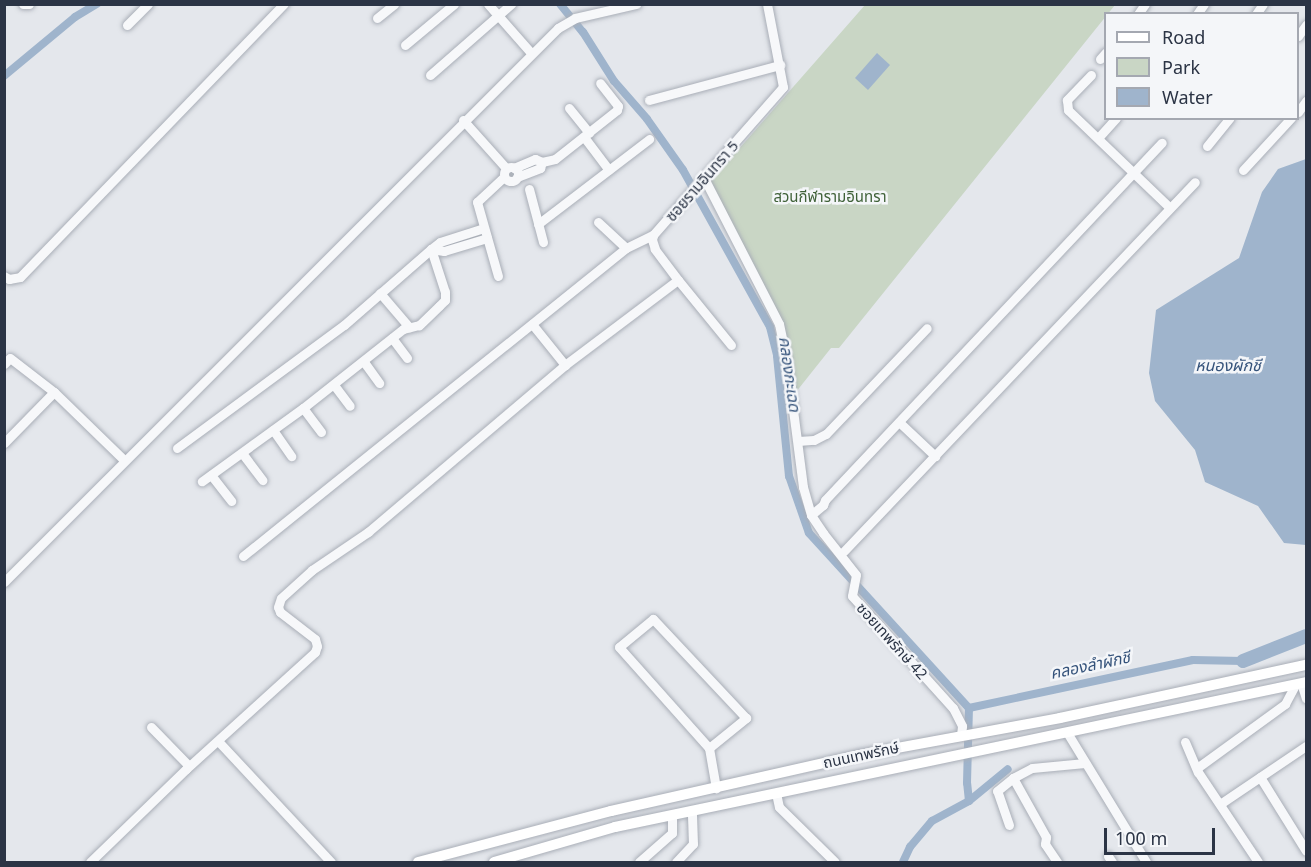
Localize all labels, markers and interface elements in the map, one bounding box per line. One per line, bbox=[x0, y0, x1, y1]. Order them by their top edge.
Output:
legend bbox=[1104, 12, 1299, 120]
text: Road bbox=[1162, 25, 1205, 49]
text: Park bbox=[1162, 55, 1200, 79]
text: Water bbox=[1162, 85, 1213, 109]
street label: ซอยรามอินทรา 5 bbox=[662, 137, 742, 225]
park label: สวนกีฬารามอินทรา bbox=[773, 188, 887, 206]
water label: คลองกะเฉด bbox=[775, 335, 805, 413]
water label: หนองผักชี bbox=[1195, 355, 1261, 375]
street label: ซอยเทพรักษ์ 42 bbox=[853, 599, 931, 683]
water label: คลองลำผักชี bbox=[1048, 647, 1132, 683]
street label: ถนนเทพรักษ์ bbox=[821, 738, 901, 772]
scale bar bbox=[1107, 816, 1218, 854]
text: 100 m bbox=[1115, 826, 1167, 850]

